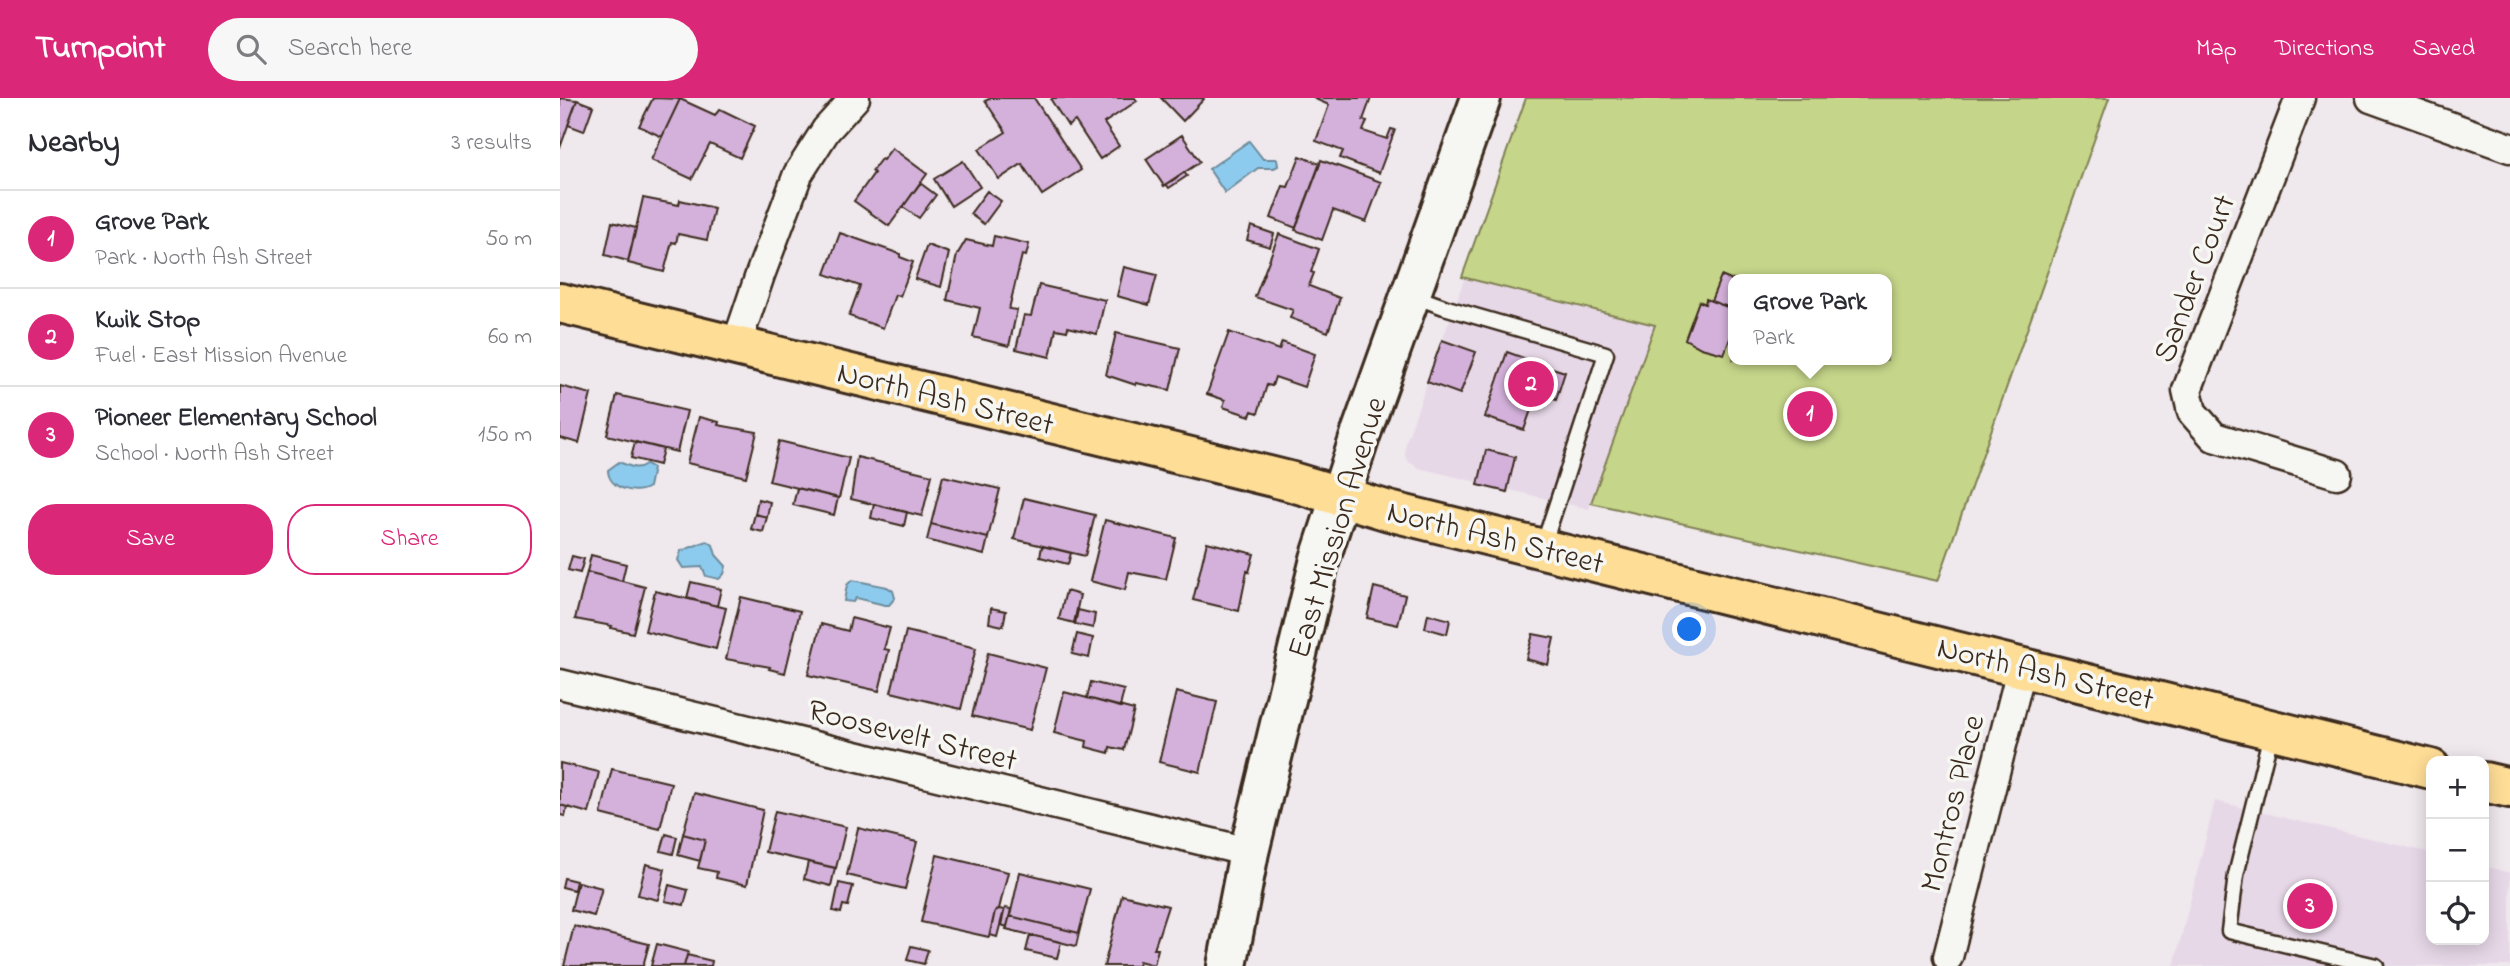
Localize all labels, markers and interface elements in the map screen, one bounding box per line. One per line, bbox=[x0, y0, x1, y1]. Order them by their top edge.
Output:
search box bbox=[208, 18, 698, 81]
text: Turnpoint bbox=[35, 25, 166, 73]
icon: search bbox=[232, 30, 270, 68]
text: Search here bbox=[288, 30, 412, 68]
text: Map bbox=[2196, 32, 2237, 67]
text: Directions bbox=[2275, 32, 2374, 67]
text: Saved bbox=[2412, 32, 2475, 67]
text: Nearby bbox=[28, 122, 120, 166]
text: 3 results bbox=[451, 127, 532, 160]
street label: Sander Court bbox=[2143, 188, 2250, 370]
text: Grove Park bbox=[95, 204, 209, 242]
text: 1 bbox=[47, 223, 55, 256]
text: 50 m bbox=[485, 223, 532, 256]
text: Park · North Ash Street bbox=[95, 242, 313, 275]
popup bbox=[1728, 274, 1892, 365]
text: Grove Park bbox=[1753, 284, 1867, 322]
text: Kwik Stop bbox=[95, 302, 200, 340]
text: 2 bbox=[45, 321, 57, 354]
text: 60 m bbox=[488, 321, 532, 354]
text: Park bbox=[1753, 322, 1795, 355]
text: Fuel · East Mission Avenue bbox=[95, 340, 347, 373]
street label: North Ash Street bbox=[832, 351, 1059, 450]
pin: 2 bbox=[1508, 358, 1554, 410]
pin: 1 bbox=[1787, 388, 1833, 440]
street label: East Mission Avenue bbox=[1277, 391, 1402, 665]
text: Pioneer Elementary School bbox=[95, 400, 377, 438]
text: 3 bbox=[46, 419, 56, 452]
text: 150 m bbox=[478, 419, 532, 452]
text: School · North Ash Street bbox=[95, 438, 334, 471]
street label: North Ash Street bbox=[1382, 490, 1609, 589]
button: Save bbox=[28, 504, 273, 575]
button: Share bbox=[287, 504, 532, 575]
your location bbox=[1672, 612, 1706, 646]
street label: North Ash Street bbox=[1932, 626, 2159, 725]
street label: Roosevelt Street bbox=[803, 689, 1022, 786]
street label: Montros Place bbox=[1910, 710, 1999, 897]
map controls bbox=[2426, 756, 2489, 945]
button: + bbox=[2426, 756, 2489, 819]
button: − bbox=[2426, 819, 2489, 882]
pin: 3 bbox=[2287, 880, 2333, 932]
button: locate bbox=[2426, 882, 2489, 945]

